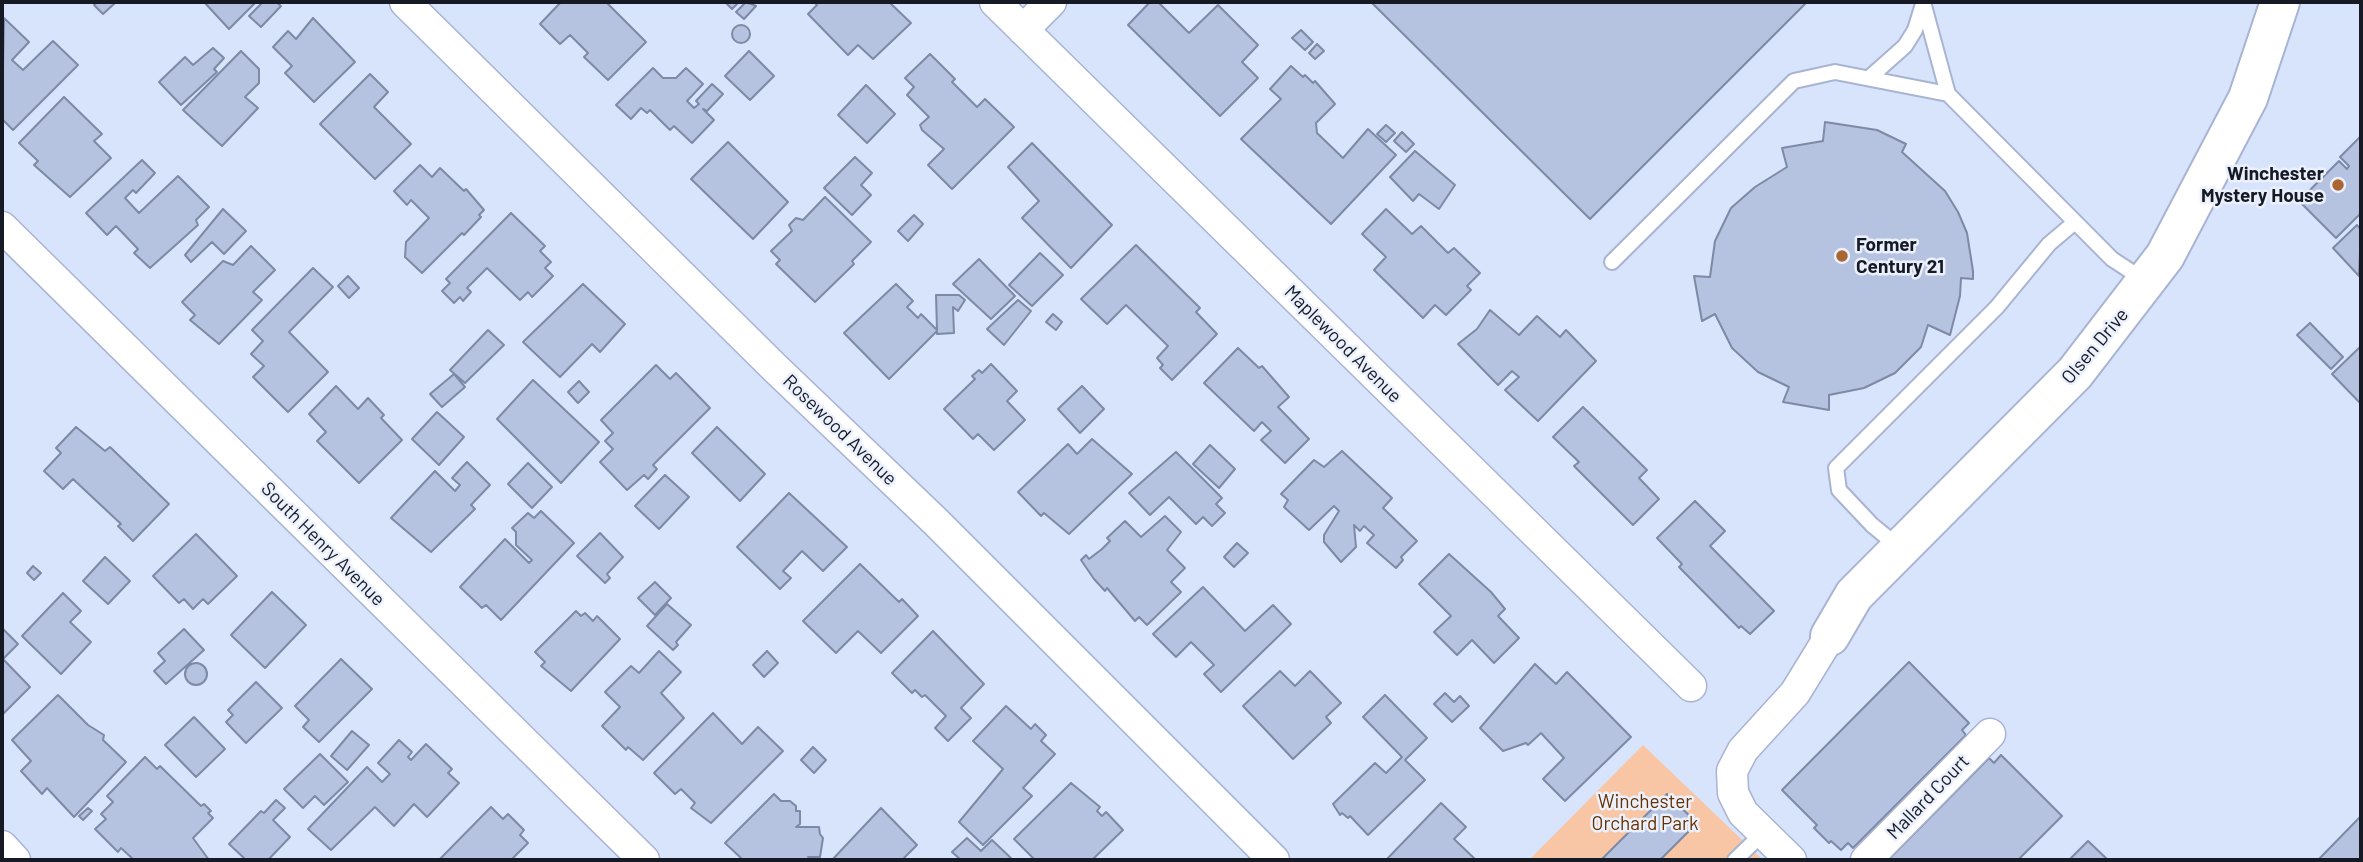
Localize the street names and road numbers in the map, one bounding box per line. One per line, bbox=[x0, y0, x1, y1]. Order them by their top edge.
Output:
street label: Maplewood Avenue bbox=[1280, 281, 1406, 407]
street label: Olsen Drive bbox=[2057, 304, 2133, 388]
street label: Rosewood Avenue bbox=[778, 370, 902, 490]
street label: South Henry Avenue bbox=[256, 477, 390, 611]
street label: Mallard Court bbox=[1882, 750, 1974, 844]

